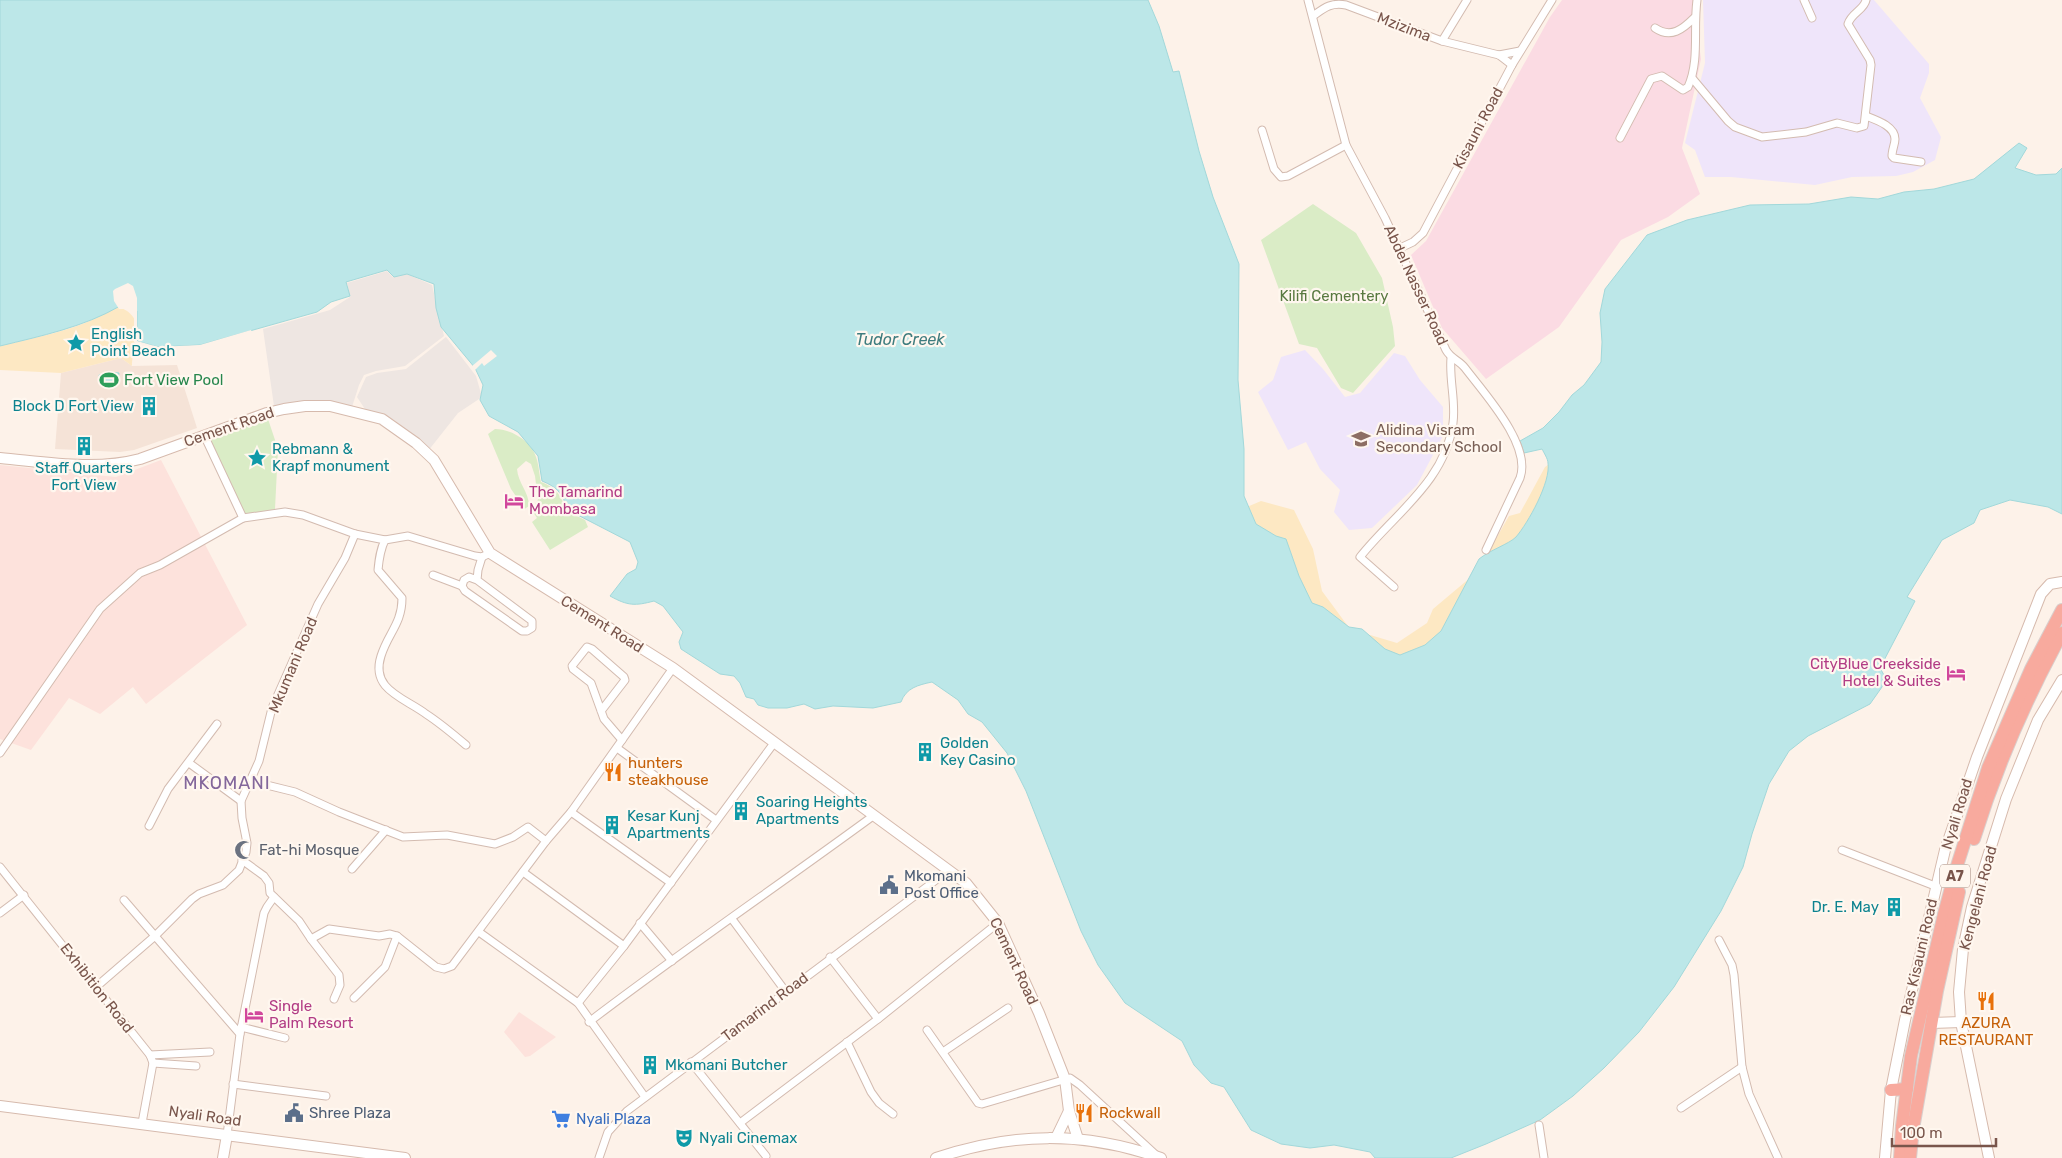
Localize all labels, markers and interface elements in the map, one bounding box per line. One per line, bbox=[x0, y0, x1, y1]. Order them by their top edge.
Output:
street label: Mzizima bbox=[1375, 9, 1433, 45]
street label: Kisauni Road bbox=[1449, 84, 1507, 172]
street label: Abdel Nasser Road bbox=[1380, 222, 1452, 348]
park label: Kilifi Cementery bbox=[1279, 287, 1389, 305]
place label: English Point Beach bbox=[91, 325, 175, 360]
water label: Tudor Creek bbox=[855, 330, 945, 349]
place icon: English Point Beach bbox=[65, 332, 87, 354]
sports icon: Fort View Pool bbox=[98, 369, 120, 391]
place label: Fort View Pool bbox=[124, 371, 223, 389]
building icon: Block D Fort View bbox=[138, 395, 160, 417]
place label: Block D Fort View bbox=[13, 397, 134, 415]
street label: Cement Road bbox=[182, 403, 276, 451]
place label: Alidina Visram Secondary School bbox=[1376, 421, 1502, 456]
school or university icon: Alidina Visram Secondary School bbox=[1350, 428, 1372, 450]
building icon: Staff Quarters Fort View bbox=[73, 435, 95, 457]
place label: Rebmann & Krapf monument bbox=[272, 440, 390, 475]
place icon: Rebmann & Krapf monument bbox=[246, 447, 268, 469]
place label: Staff Quarters Fort View bbox=[35, 459, 133, 494]
place label: The Tamarind Mombasa bbox=[529, 483, 623, 518]
hotel icon: The Tamarind Mombasa bbox=[503, 490, 525, 512]
street label: Cement Road bbox=[557, 591, 647, 657]
street label: Mkumani Road bbox=[265, 614, 321, 716]
place label: CityBlue Creekside Hotel & Suites bbox=[1810, 655, 1941, 690]
hotel icon: CityBlue Creekside Hotel & Suites bbox=[1945, 662, 1967, 684]
place label: Golden Key Casino bbox=[940, 734, 1016, 769]
building icon: Golden Key Casino bbox=[914, 741, 936, 763]
place label: hunters steakhouse bbox=[628, 754, 709, 789]
restaurant icon: hunters steakhouse bbox=[602, 761, 624, 783]
district label: MKOMANI bbox=[183, 772, 271, 794]
street label: Nyali Road bbox=[1938, 776, 1976, 852]
place label: Soaring Heights Apartments bbox=[756, 793, 868, 828]
building icon: Soaring Heights Apartments bbox=[730, 800, 752, 822]
place label: Kesar Kunj Apartments bbox=[627, 807, 710, 842]
building icon: Kesar Kunj Apartments bbox=[601, 814, 623, 836]
mosque icon: Fat-hi Mosque bbox=[233, 839, 255, 861]
place label: Fat-hi Mosque bbox=[259, 841, 360, 859]
street label: Kengelani Road bbox=[1955, 844, 2001, 952]
road number: A7 bbox=[1940, 864, 1970, 888]
place label: Mkomani Post Office bbox=[904, 867, 979, 902]
public building icon: Mkomani Post Office bbox=[878, 874, 900, 896]
building icon: Dr. E. May bbox=[1883, 896, 1905, 918]
street label: Ras Kisauni Road bbox=[1897, 897, 1941, 1017]
place label: Dr. E. May bbox=[1811, 898, 1879, 916]
street label: Cement Road bbox=[986, 915, 1042, 1007]
street label: Exhibition Road bbox=[56, 940, 138, 1036]
street label: Tamarind Road bbox=[718, 969, 812, 1045]
restaurant icon: AZURA RESTAURANT bbox=[1975, 990, 1997, 1012]
place label: Single Palm Resort bbox=[269, 997, 354, 1032]
hotel icon: Single Palm Resort bbox=[243, 1004, 265, 1026]
place label: AZURA RESTAURANT bbox=[1938, 1014, 2034, 1049]
building icon: Mkomani Butcher bbox=[639, 1054, 661, 1076]
place label: Mkomani Butcher bbox=[665, 1056, 788, 1074]
street label: Nyali Road bbox=[168, 1102, 242, 1130]
public building icon: Shree Plaza bbox=[283, 1102, 305, 1124]
restaurant icon: Rockwall bbox=[1073, 1102, 1095, 1124]
place label: Shree Plaza bbox=[309, 1104, 391, 1122]
place label: Rockwall bbox=[1099, 1104, 1161, 1122]
supermarket icon: Nyali Plaza bbox=[550, 1108, 572, 1130]
place label: Nyali Plaza bbox=[576, 1110, 651, 1128]
scale bar bbox=[1892, 1116, 1996, 1148]
text: 100 m bbox=[1900, 1124, 1942, 1142]
theatre icon: Nyali Cinemax bbox=[673, 1127, 695, 1149]
place label: Nyali Cinemax bbox=[699, 1129, 797, 1147]

